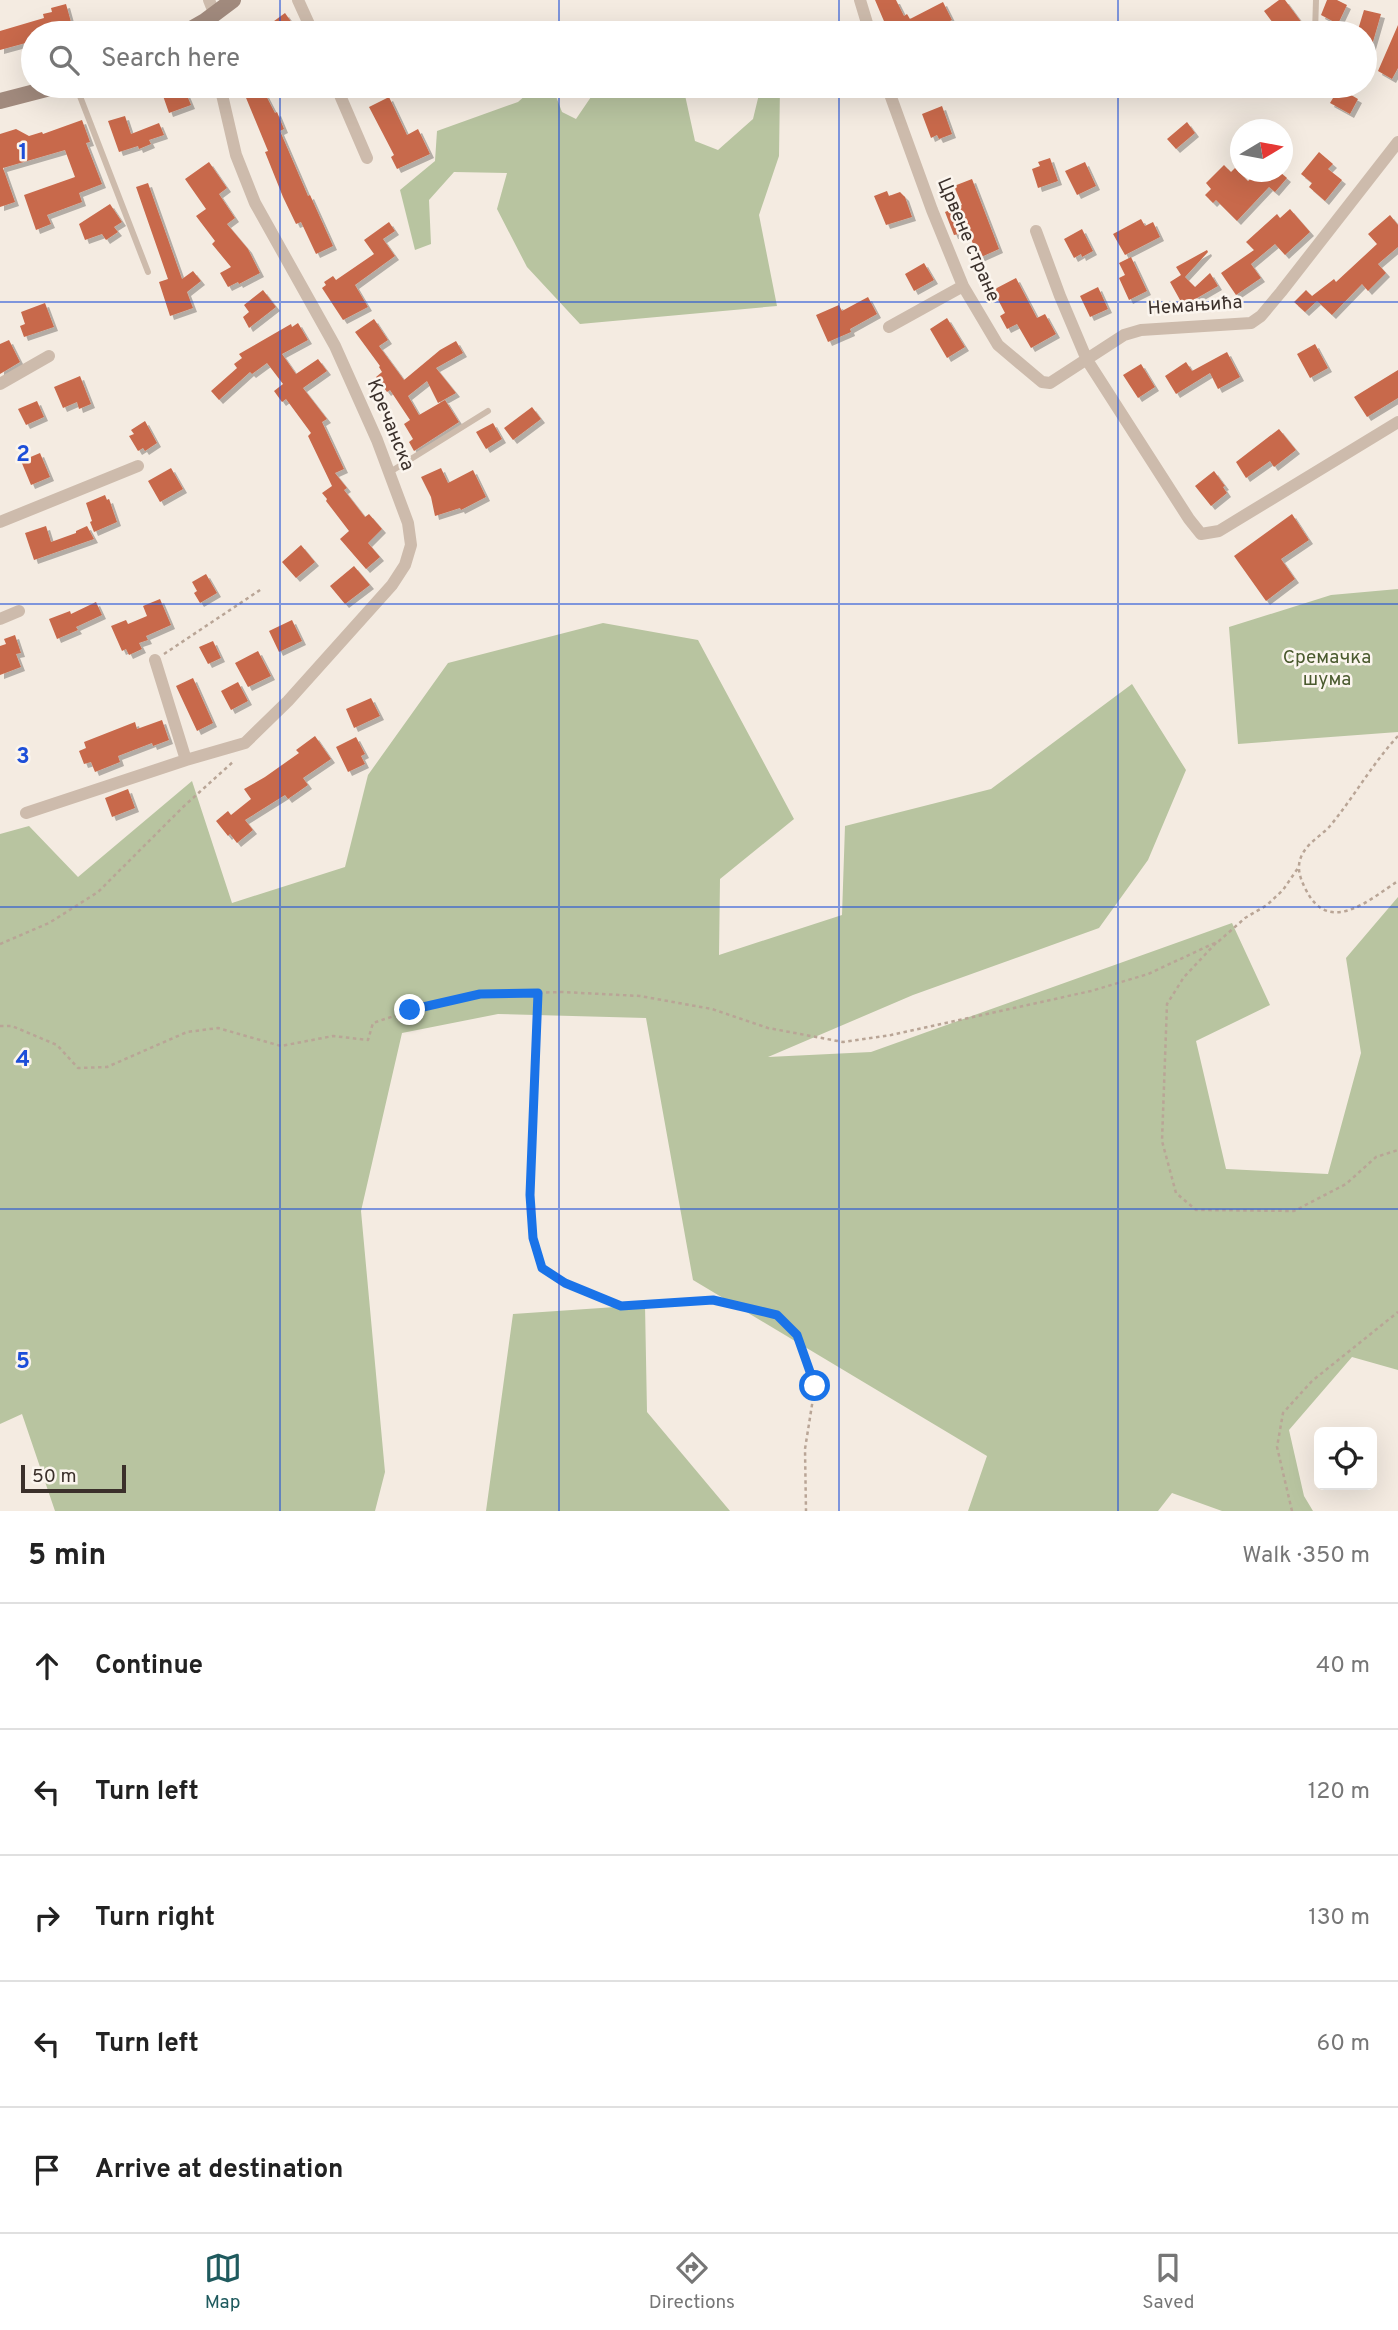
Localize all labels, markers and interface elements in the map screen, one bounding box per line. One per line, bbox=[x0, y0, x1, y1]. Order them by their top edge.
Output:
search box bbox=[21, 21, 1377, 98]
icon: search bbox=[45, 41, 83, 79]
text: Search here bbox=[101, 43, 240, 76]
north arrow bbox=[1230, 119, 1293, 182]
text: 1 bbox=[18, 139, 28, 168]
street label: Црвене стране bbox=[931, 174, 1005, 306]
street label: Немањића bbox=[1147, 291, 1243, 321]
street label: Кречанска bbox=[361, 376, 419, 474]
text: 2 bbox=[16, 441, 30, 470]
park label: Сремачка шума bbox=[1283, 646, 1371, 692]
text: 3 bbox=[16, 743, 30, 772]
route end bbox=[394, 994, 425, 1025]
text: 4 bbox=[16, 1046, 30, 1075]
text: 5 bbox=[16, 1348, 30, 1377]
route start bbox=[799, 1370, 830, 1401]
map controls bbox=[1314, 1427, 1377, 1490]
button: locate bbox=[1314, 1427, 1377, 1490]
scale bar bbox=[21, 1462, 126, 1494]
text: 50 m bbox=[32, 1465, 77, 1489]
text: 5 min bbox=[28, 1538, 106, 1575]
text: Walk · 350 m bbox=[1242, 1542, 1370, 1571]
icon: ahead bbox=[28, 1647, 66, 1685]
text: Continue bbox=[95, 1650, 203, 1683]
text: 40 m bbox=[1316, 1652, 1370, 1681]
icon: left bbox=[28, 1773, 66, 1811]
text: Turn left bbox=[95, 1776, 199, 1809]
text: 120 m bbox=[1308, 1778, 1370, 1807]
icon: right bbox=[28, 1899, 66, 1937]
text: Turn right bbox=[95, 1902, 215, 1935]
text: 130 m bbox=[1308, 1904, 1370, 1933]
icon: left bbox=[28, 2025, 66, 2063]
text: Turn left bbox=[95, 2028, 199, 2061]
text: 60 m bbox=[1317, 2030, 1370, 2059]
icon: arrive bbox=[28, 2151, 66, 2189]
text: Arrive at destination bbox=[95, 2154, 343, 2187]
tab: Map bbox=[204, 2249, 242, 2315]
tab: Directions bbox=[649, 2249, 735, 2315]
tab: Saved bbox=[1142, 2249, 1194, 2315]

